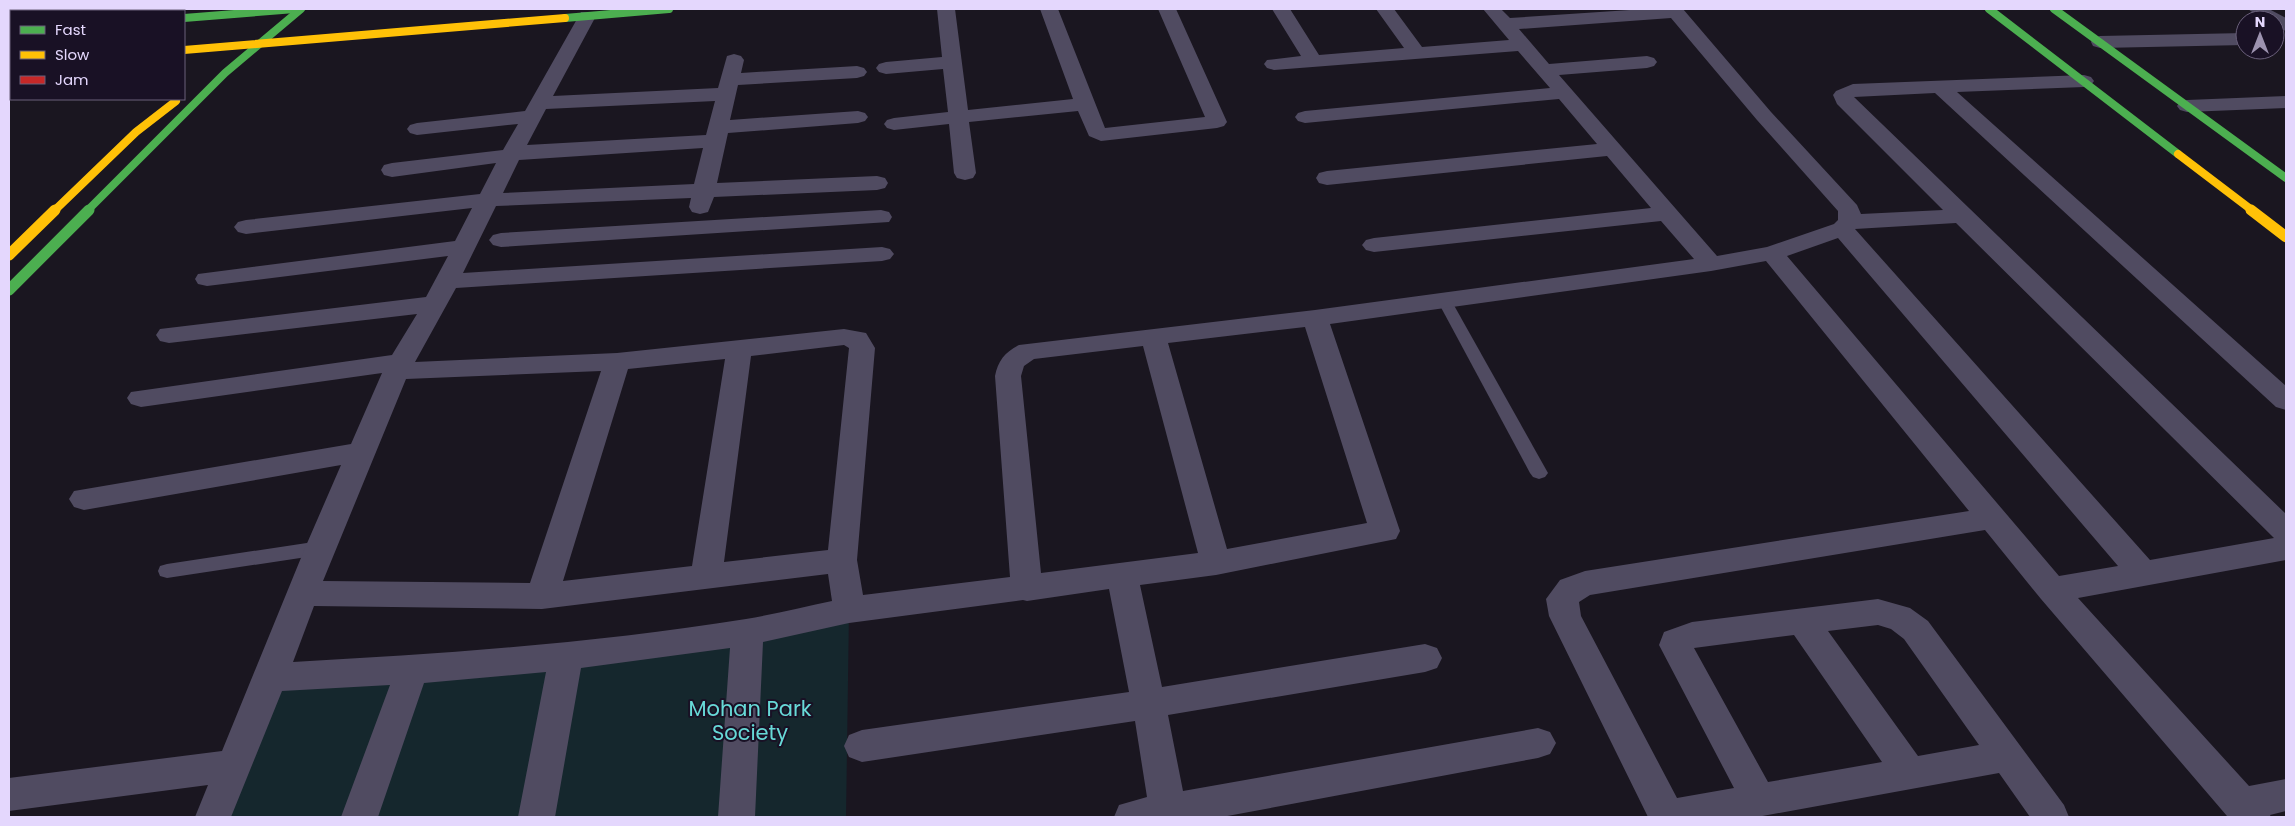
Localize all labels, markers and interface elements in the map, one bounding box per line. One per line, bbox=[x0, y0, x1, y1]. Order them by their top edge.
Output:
legend bbox=[10, 10, 185, 100]
north arrow bbox=[2235, 10, 2285, 60]
text: N bbox=[2255, 12, 2265, 32]
text: Fast bbox=[55, 19, 86, 40]
text: Slow bbox=[55, 44, 90, 65]
text: Jam bbox=[55, 69, 89, 90]
park label: Mohan Park Society bbox=[688, 694, 812, 747]

